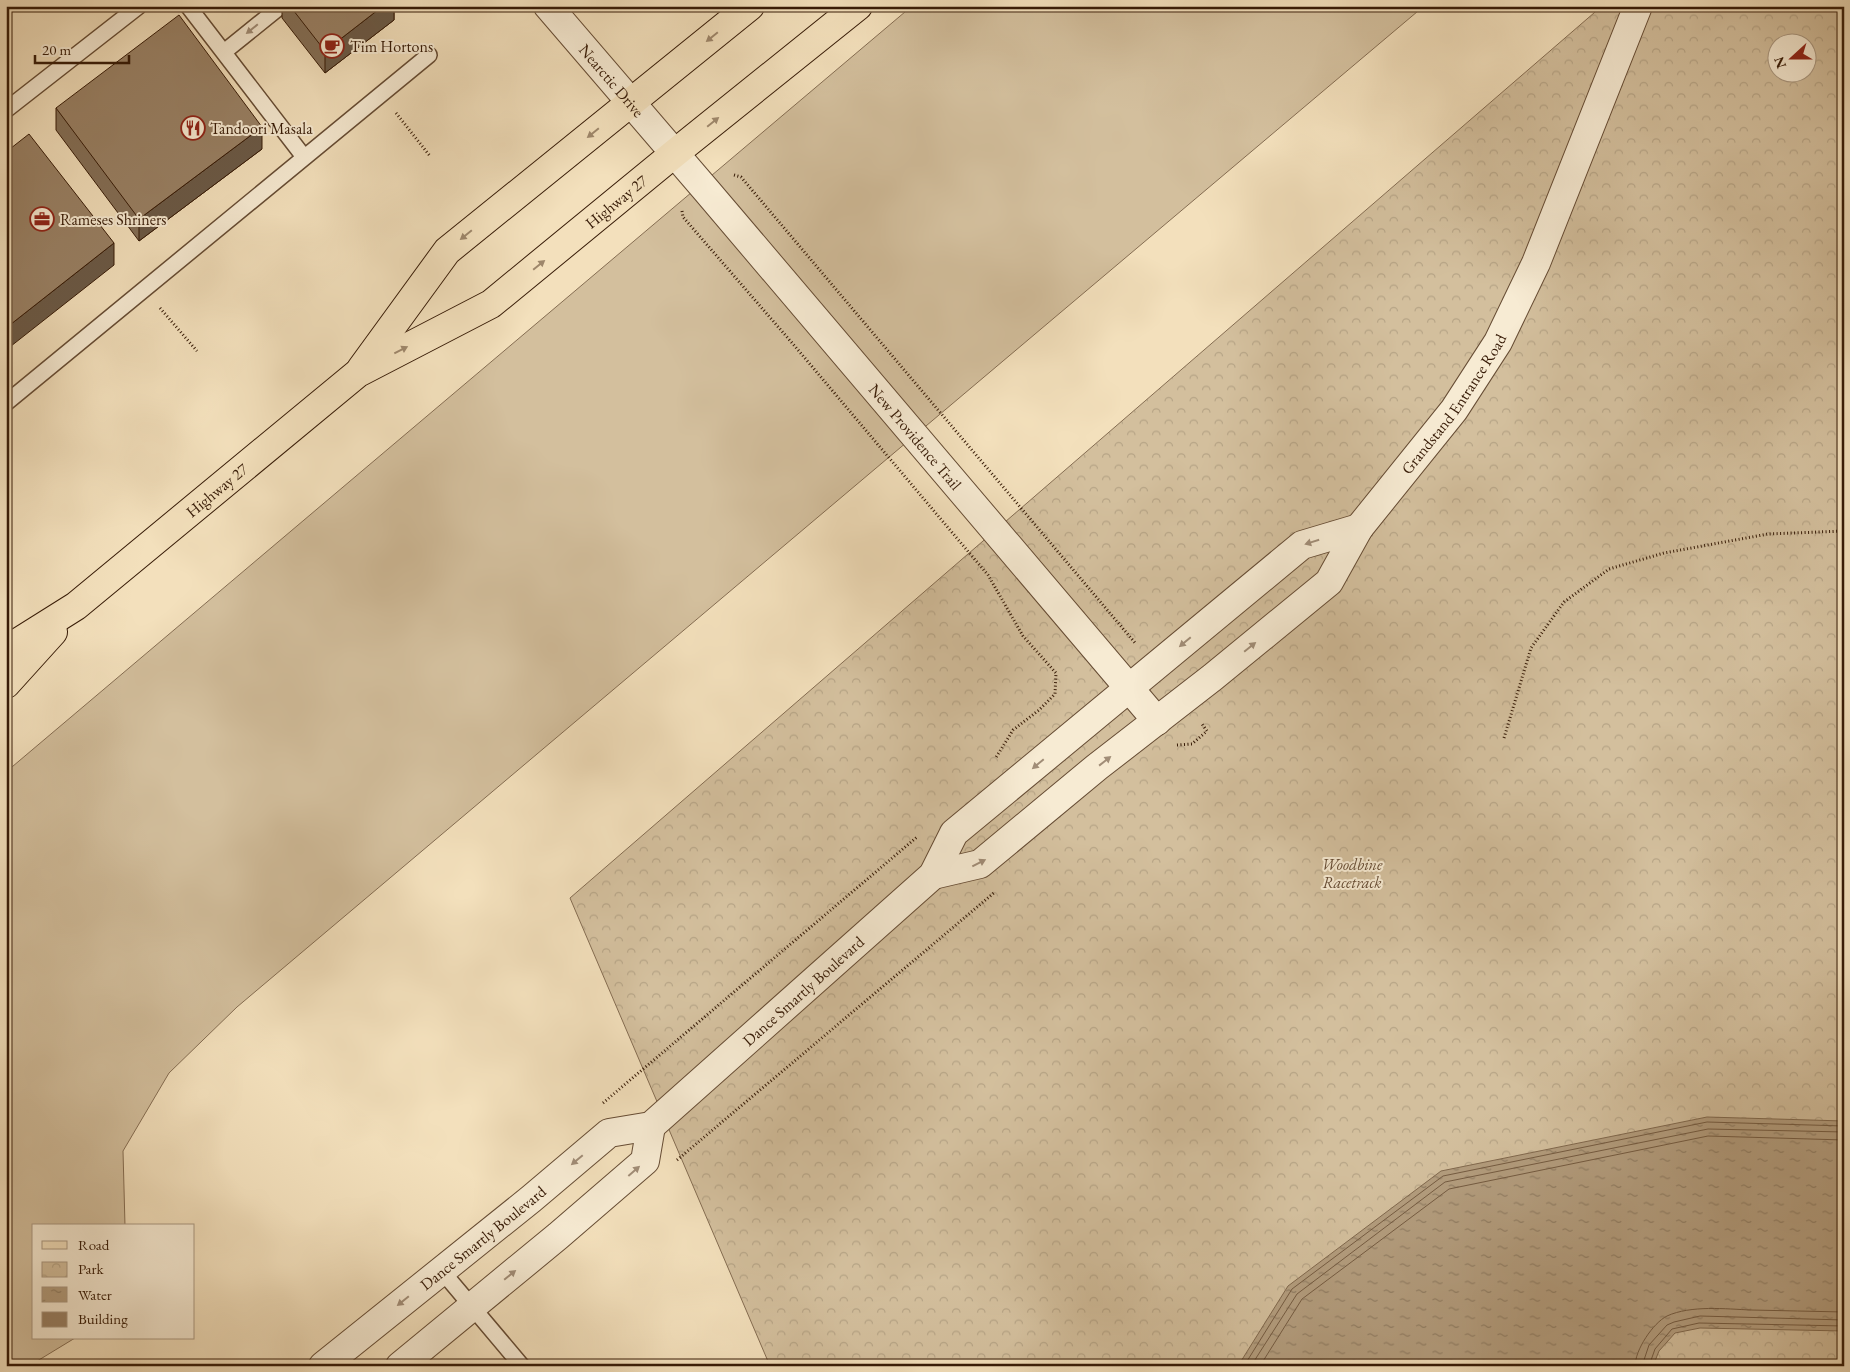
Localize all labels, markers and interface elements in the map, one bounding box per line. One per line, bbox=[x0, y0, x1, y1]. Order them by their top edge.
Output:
one-way arrow bbox=[246, 24, 259, 35]
one-way arrow bbox=[706, 31, 719, 42]
scale bar bbox=[35, 32, 129, 64]
north arrow bbox=[1768, 32, 1818, 82]
cafe icon: Tim Hortons bbox=[319, 33, 345, 59]
place label: Tim Hortons bbox=[350, 36, 433, 57]
street label: Nearctic Drive bbox=[575, 39, 649, 121]
text: 20 m bbox=[42, 40, 71, 59]
text: N bbox=[1769, 54, 1790, 71]
restaurant icon: Tandoori Masala bbox=[180, 115, 206, 141]
one-way arrow bbox=[706, 117, 719, 128]
place label: Tandoori Masala bbox=[210, 118, 313, 139]
one-way arrow bbox=[587, 128, 600, 139]
street label: Highway 27 bbox=[581, 170, 652, 233]
office icon: Rameses Shriners bbox=[29, 206, 55, 232]
place label: Rameses Shriners bbox=[60, 209, 166, 230]
one-way arrow bbox=[460, 230, 473, 241]
one-way arrow bbox=[532, 260, 545, 271]
street label: Grandstand Entrance Road bbox=[1396, 330, 1511, 478]
one-way arrow bbox=[394, 346, 409, 354]
street label: New Providence Trail bbox=[864, 379, 967, 494]
street label: Highway 27 bbox=[181, 458, 252, 522]
one-way arrow bbox=[1305, 539, 1320, 547]
one-way arrow bbox=[1180, 636, 1192, 648]
one-way arrow bbox=[1243, 641, 1256, 652]
one-way arrow bbox=[1098, 755, 1111, 766]
one-way arrow bbox=[1031, 758, 1044, 769]
park label: Woodbine Racetrack bbox=[1321, 854, 1383, 893]
one-way arrow bbox=[972, 858, 987, 867]
street label: Dance Smartly Boulevard bbox=[738, 930, 869, 1050]
one-way arrow bbox=[571, 1155, 584, 1166]
one-way arrow bbox=[627, 1165, 640, 1176]
street label: Dance Smartly Boulevard bbox=[416, 1180, 551, 1295]
legend bbox=[32, 1224, 195, 1340]
text: Road bbox=[78, 1235, 110, 1254]
text: Park bbox=[78, 1259, 105, 1278]
one-way arrow bbox=[503, 1270, 516, 1281]
text: Water bbox=[78, 1285, 112, 1304]
one-way arrow bbox=[397, 1295, 410, 1306]
text: Building bbox=[78, 1309, 128, 1328]

